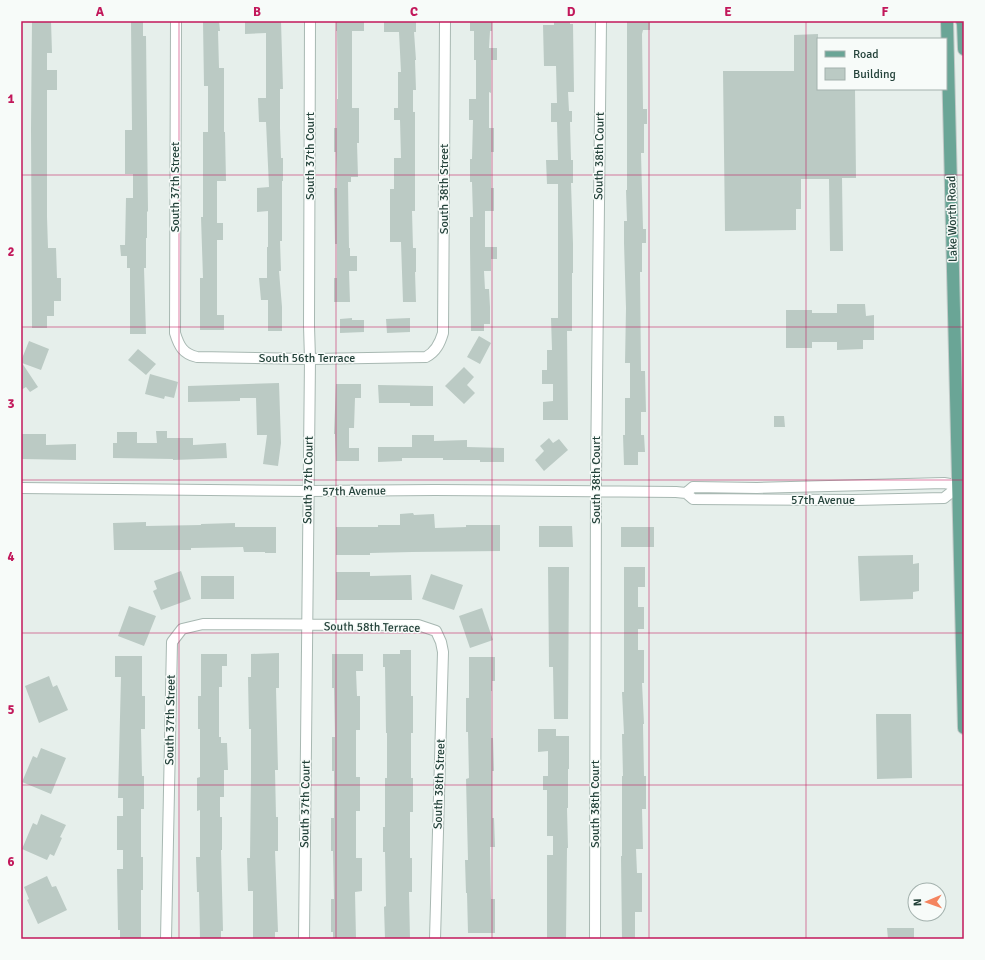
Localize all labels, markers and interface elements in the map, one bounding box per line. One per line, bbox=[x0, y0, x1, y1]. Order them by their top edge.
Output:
text: A bbox=[96, 4, 105, 20]
text: B bbox=[253, 4, 261, 20]
text: C bbox=[410, 4, 418, 20]
text: D bbox=[567, 4, 576, 20]
text: E bbox=[724, 4, 732, 20]
text: F bbox=[882, 4, 889, 20]
legend bbox=[817, 38, 947, 90]
text: Road bbox=[853, 47, 879, 62]
text: Building bbox=[853, 67, 896, 82]
text: 1 bbox=[7, 91, 15, 107]
street label: South 37th Court bbox=[303, 112, 318, 200]
street label: South 38th Court bbox=[591, 112, 608, 200]
street label: South 37th Street bbox=[168, 142, 183, 232]
street label: South 38th Street bbox=[437, 144, 452, 234]
street label: Lake Worth Road bbox=[944, 176, 961, 262]
text: 2 bbox=[7, 244, 15, 260]
street label: South 56th Terrace bbox=[259, 351, 355, 366]
text: 3 bbox=[7, 396, 15, 412]
street label: South 37th Court bbox=[300, 436, 317, 524]
street label: South 38th Court bbox=[589, 436, 604, 524]
street label: 57th Avenue bbox=[322, 483, 386, 500]
street label: 57th Avenue bbox=[791, 493, 855, 508]
text: 4 bbox=[7, 549, 15, 565]
street label: South 58th Terrace bbox=[324, 619, 420, 636]
street label: South 37th Street bbox=[162, 675, 179, 765]
text: 5 bbox=[7, 702, 15, 718]
street label: South 38th Street bbox=[430, 739, 449, 829]
street label: South 37th Court bbox=[297, 760, 314, 848]
street label: South 38th Court bbox=[588, 760, 603, 848]
text: 6 bbox=[7, 854, 15, 870]
north arrow bbox=[907, 882, 947, 922]
text: N bbox=[911, 898, 924, 906]

